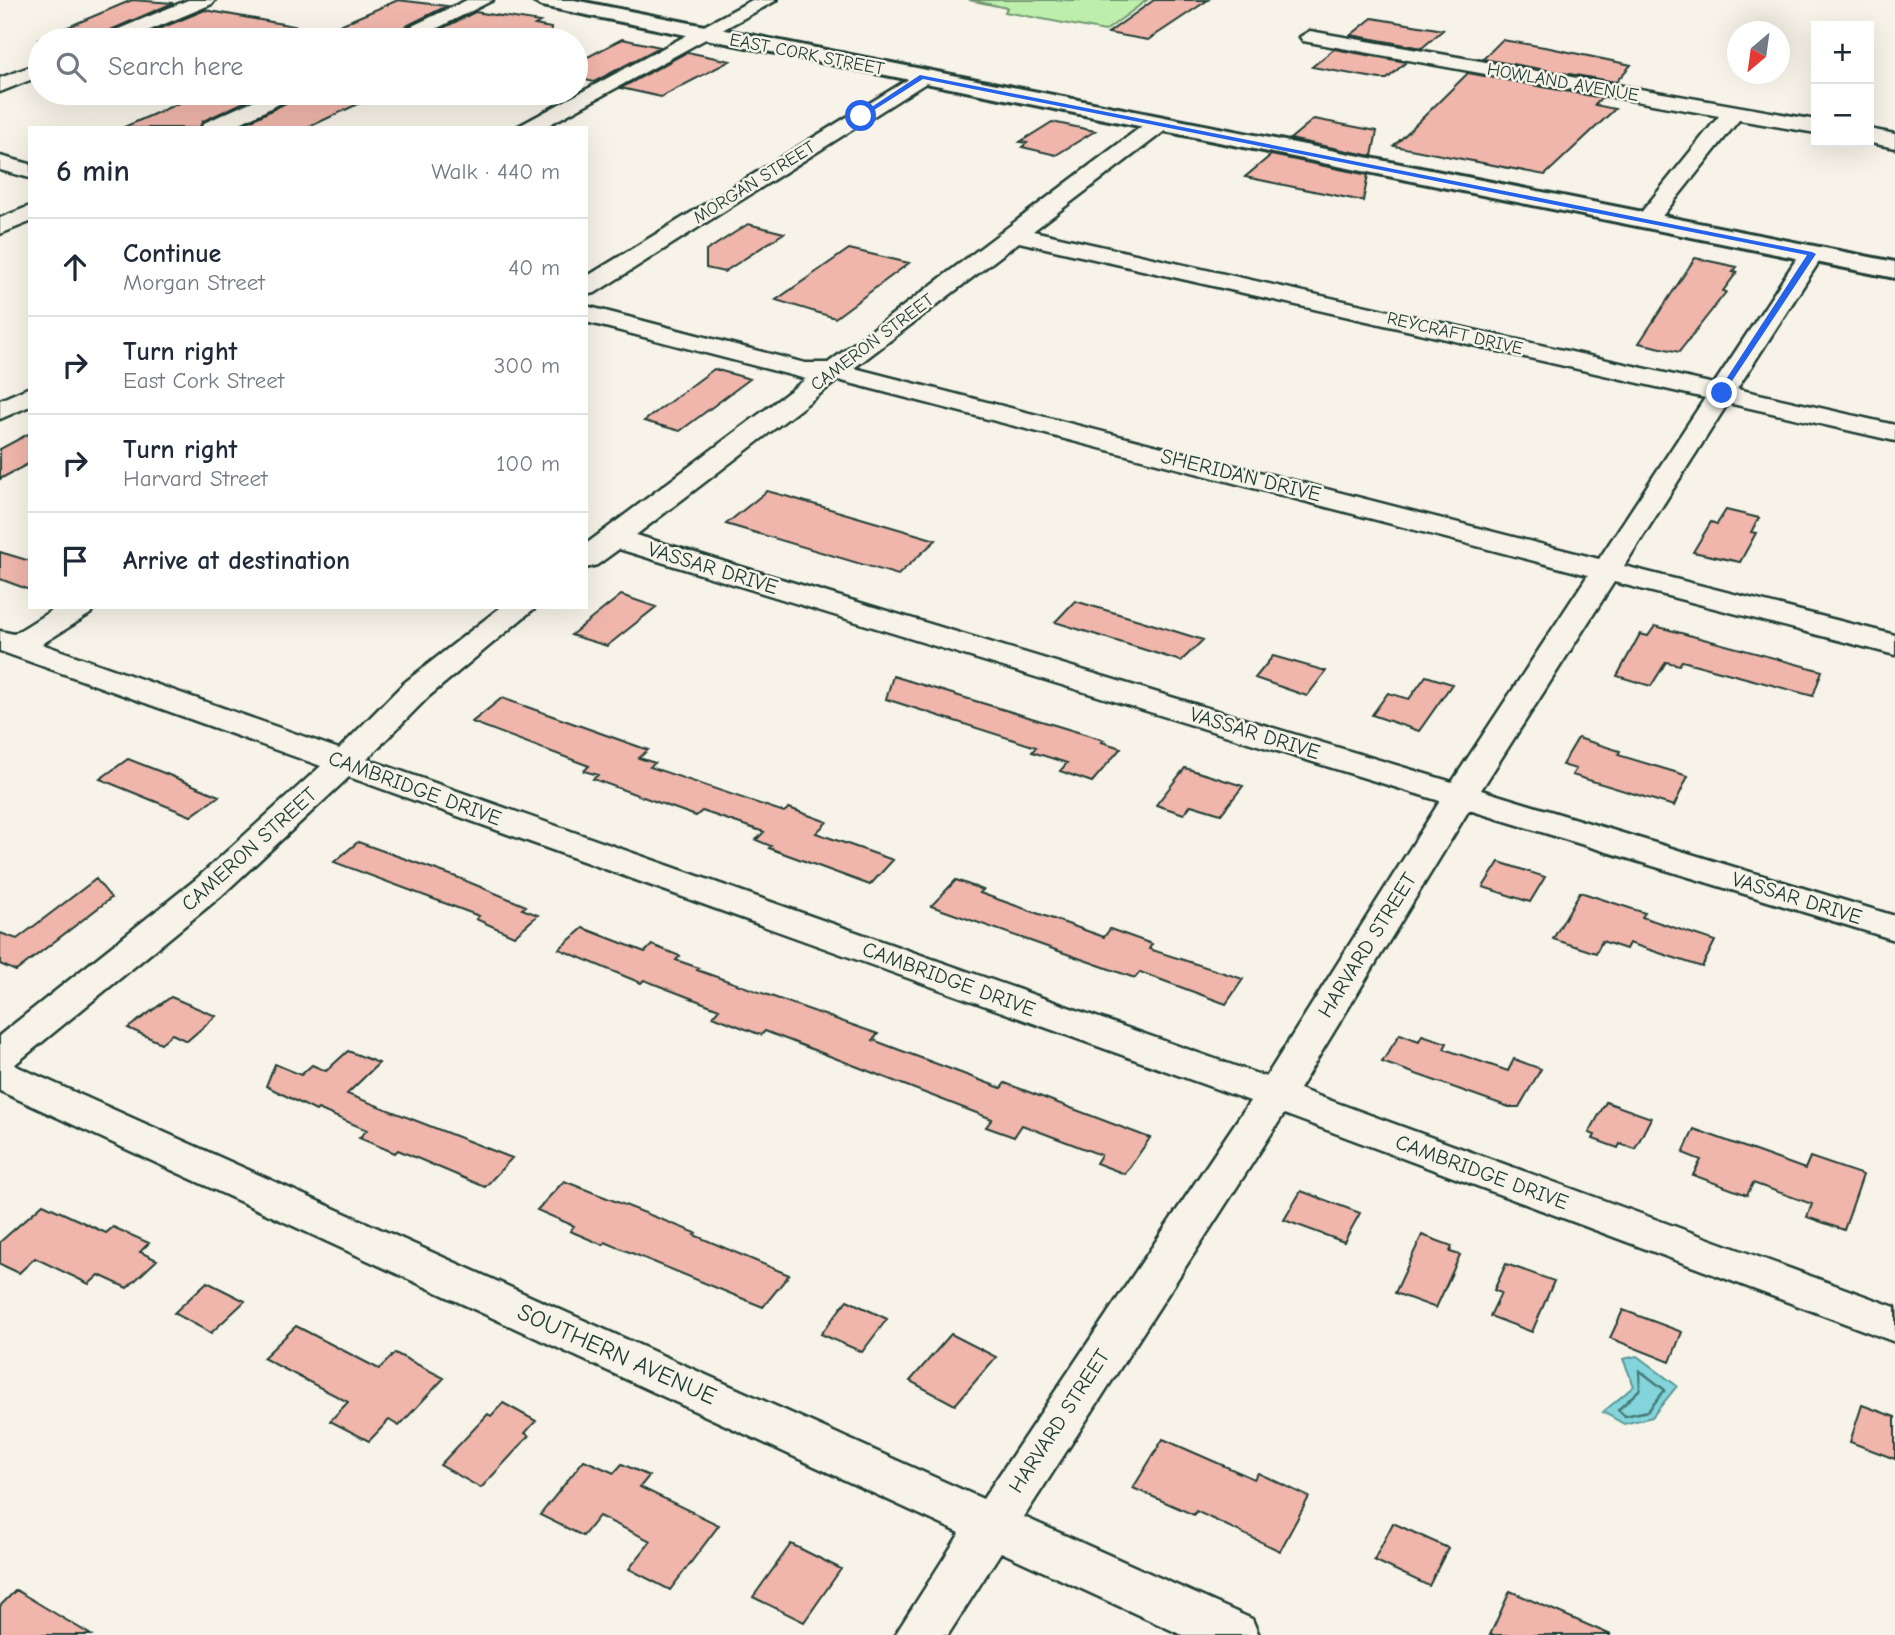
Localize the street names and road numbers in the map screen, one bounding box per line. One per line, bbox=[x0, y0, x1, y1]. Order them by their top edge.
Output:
street label: EAST CORK STREET bbox=[728, 29, 887, 80]
street label: HOWLAND AVENUE bbox=[1485, 59, 1641, 106]
street label: MORGAN STREET bbox=[689, 136, 820, 228]
street label: CAMERON STREET bbox=[807, 289, 939, 396]
street label: REYCRAFT DRIVE bbox=[1385, 308, 1525, 359]
street label: SHERIDAN DRIVE bbox=[1158, 443, 1324, 507]
street label: VASSAR DRIVE bbox=[645, 537, 781, 599]
street label: VASSAR DRIVE bbox=[1187, 702, 1323, 764]
street label: CAMBRIDGE DRIVE bbox=[325, 746, 505, 830]
street label: CAMERON STREET bbox=[176, 782, 322, 916]
street label: VASSAR DRIVE bbox=[1729, 867, 1865, 929]
street label: HARVARD STREET bbox=[1313, 868, 1421, 1022]
street label: CAMBRIDGE DRIVE bbox=[859, 937, 1039, 1021]
street label: CAMBRIDGE DRIVE bbox=[1392, 1130, 1572, 1214]
street label: SOUTHERN AVENUE bbox=[513, 1298, 721, 1410]
street label: HARVARD STREET bbox=[1004, 1345, 1114, 1497]

